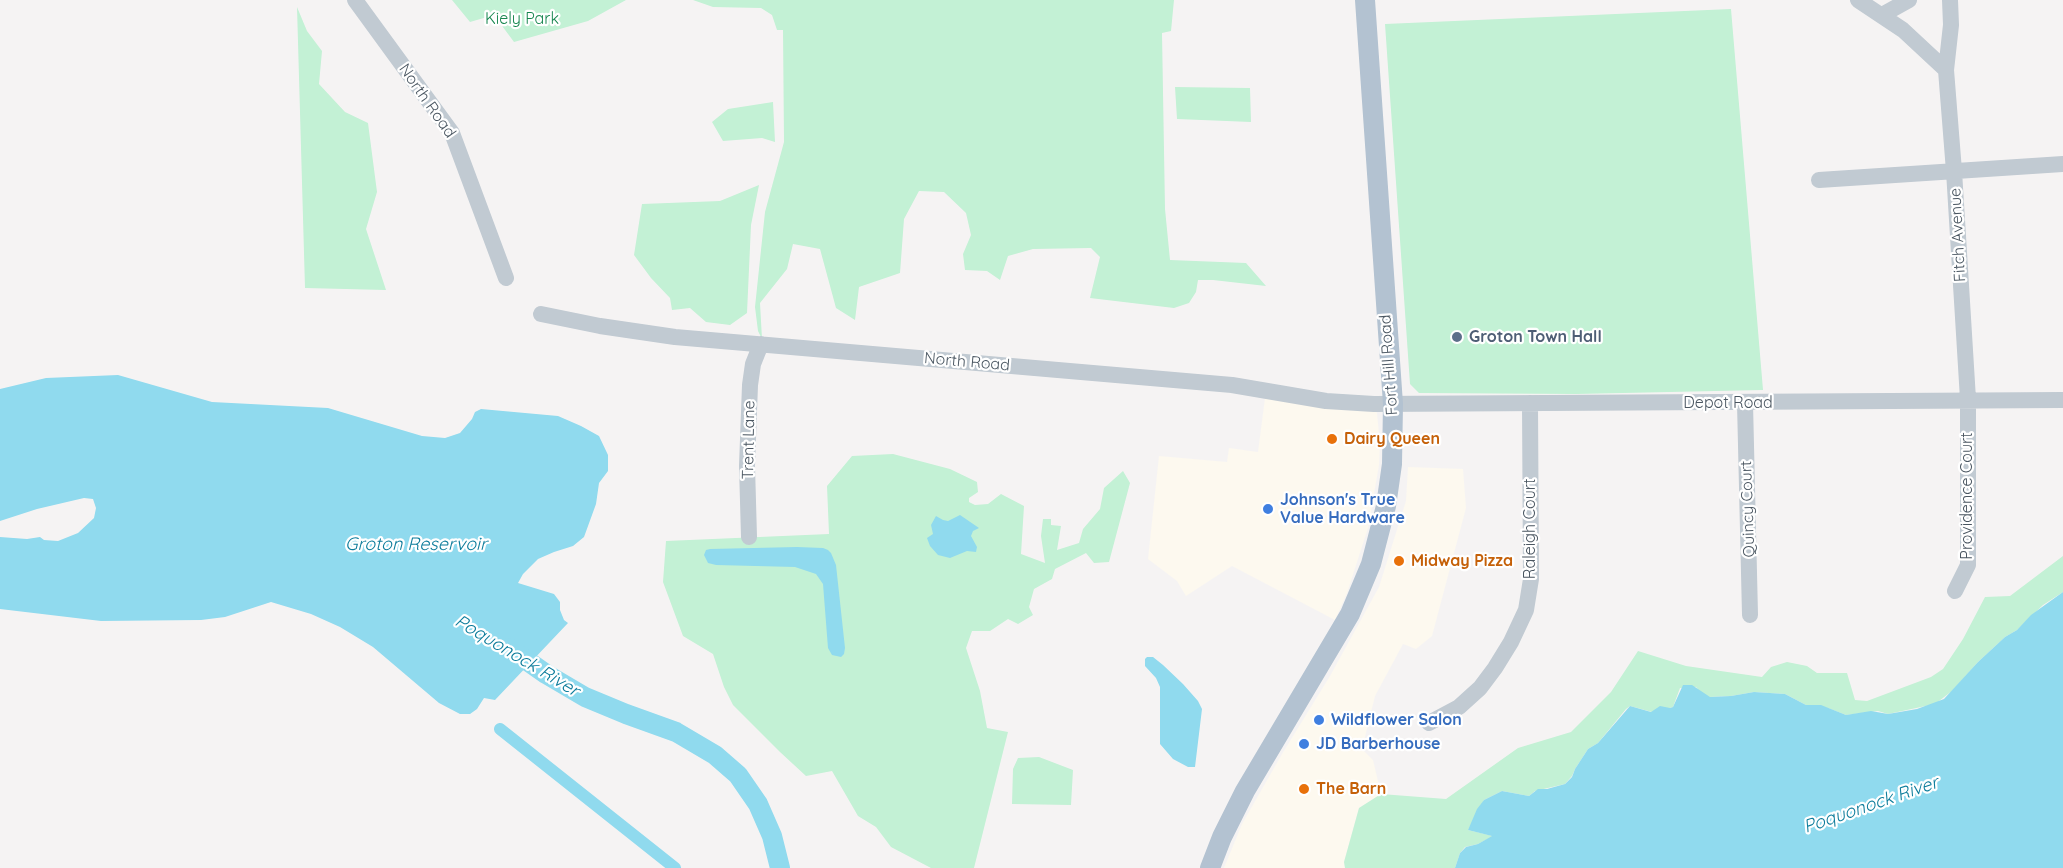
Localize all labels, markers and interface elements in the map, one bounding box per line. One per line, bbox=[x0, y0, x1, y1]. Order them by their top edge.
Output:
park label: Kiely Park bbox=[485, 9, 559, 29]
street label: North Road bbox=[394, 60, 460, 142]
street label: Fitch Avenue bbox=[1946, 187, 1970, 283]
street label: Fort Hill Road bbox=[1376, 314, 1402, 416]
place label: Groton Town Hall bbox=[1469, 327, 1602, 347]
marker: Groton Town Hall bbox=[1450, 330, 1464, 344]
street label: North Road bbox=[923, 349, 1011, 375]
street label: Depot Road bbox=[1683, 393, 1773, 413]
street label: Trent Lane bbox=[739, 400, 759, 480]
place label: Dairy Queen bbox=[1344, 429, 1440, 449]
marker: Dairy Queen bbox=[1325, 432, 1339, 446]
street label: Providence Court bbox=[1957, 432, 1977, 560]
street label: Quincy Court bbox=[1737, 460, 1759, 558]
street label: Raleigh Court bbox=[1520, 479, 1540, 579]
place label: Johnson's True Value Hardware bbox=[1280, 490, 1405, 528]
marker: Johnson's True Value Hardware bbox=[1261, 502, 1275, 516]
water label: Groton Reservoir bbox=[345, 534, 487, 556]
place label: Midway Pizza bbox=[1411, 551, 1513, 571]
marker: Midway Pizza bbox=[1392, 554, 1406, 568]
water label: Poquonock River bbox=[451, 610, 583, 702]
place label: Wildflower Salon bbox=[1331, 710, 1462, 730]
marker: Wildflower Salon bbox=[1312, 713, 1326, 727]
place label: JD Barberhouse bbox=[1316, 734, 1441, 754]
marker: JD Barberhouse bbox=[1297, 737, 1311, 751]
water label: Poquonock River bbox=[1801, 772, 1941, 838]
place label: The Barn bbox=[1316, 779, 1386, 799]
marker: The Barn bbox=[1297, 782, 1311, 796]

